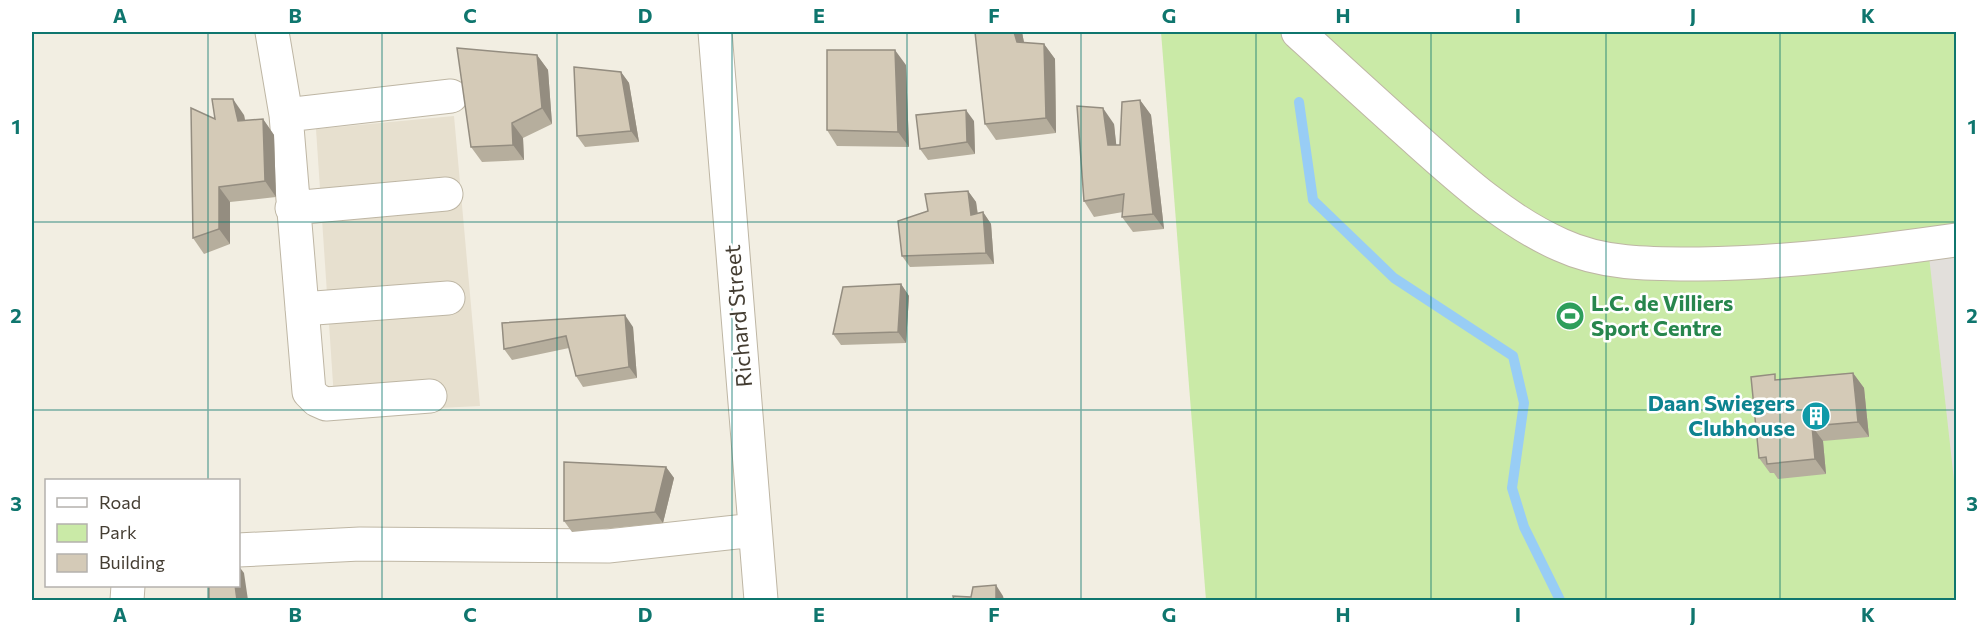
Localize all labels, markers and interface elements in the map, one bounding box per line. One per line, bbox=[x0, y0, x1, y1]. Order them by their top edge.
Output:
text: A bbox=[113, 3, 127, 27]
text: B bbox=[288, 3, 302, 27]
text: C bbox=[463, 3, 477, 27]
text: D bbox=[638, 3, 652, 27]
text: E bbox=[813, 3, 825, 27]
text: F bbox=[988, 3, 1000, 27]
text: G bbox=[1162, 3, 1176, 27]
text: H bbox=[1336, 3, 1351, 27]
text: I bbox=[1515, 3, 1521, 27]
text: J bbox=[1690, 3, 1696, 27]
text: K bbox=[1861, 3, 1875, 27]
text: 1 bbox=[11, 114, 21, 138]
text: 1 bbox=[1967, 114, 1977, 138]
street label: Richard Street bbox=[718, 244, 757, 388]
place label: L.C. de Villiers Sport Centre bbox=[1591, 289, 1733, 341]
sports icon: L.C. de Villiers Sport Centre bbox=[1554, 300, 1586, 332]
text: 2 bbox=[10, 303, 22, 327]
text: 2 bbox=[1966, 303, 1978, 327]
place label: Daan Swiegers Clubhouse bbox=[1648, 389, 1795, 441]
building icon: Daan Swiegers Clubhouse bbox=[1800, 400, 1832, 432]
legend bbox=[45, 479, 240, 587]
text: 3 bbox=[10, 491, 22, 515]
text: Road bbox=[99, 491, 141, 513]
text: 3 bbox=[1966, 491, 1978, 515]
text: Park bbox=[99, 521, 137, 543]
text: Building bbox=[99, 551, 165, 573]
text: A bbox=[113, 602, 127, 626]
text: B bbox=[288, 602, 302, 626]
text: C bbox=[463, 602, 477, 626]
text: D bbox=[638, 602, 652, 626]
text: E bbox=[813, 602, 825, 626]
text: F bbox=[988, 602, 1000, 626]
text: G bbox=[1162, 602, 1176, 626]
text: H bbox=[1336, 602, 1351, 626]
text: I bbox=[1515, 602, 1521, 626]
text: J bbox=[1690, 602, 1696, 626]
text: K bbox=[1861, 602, 1875, 626]

